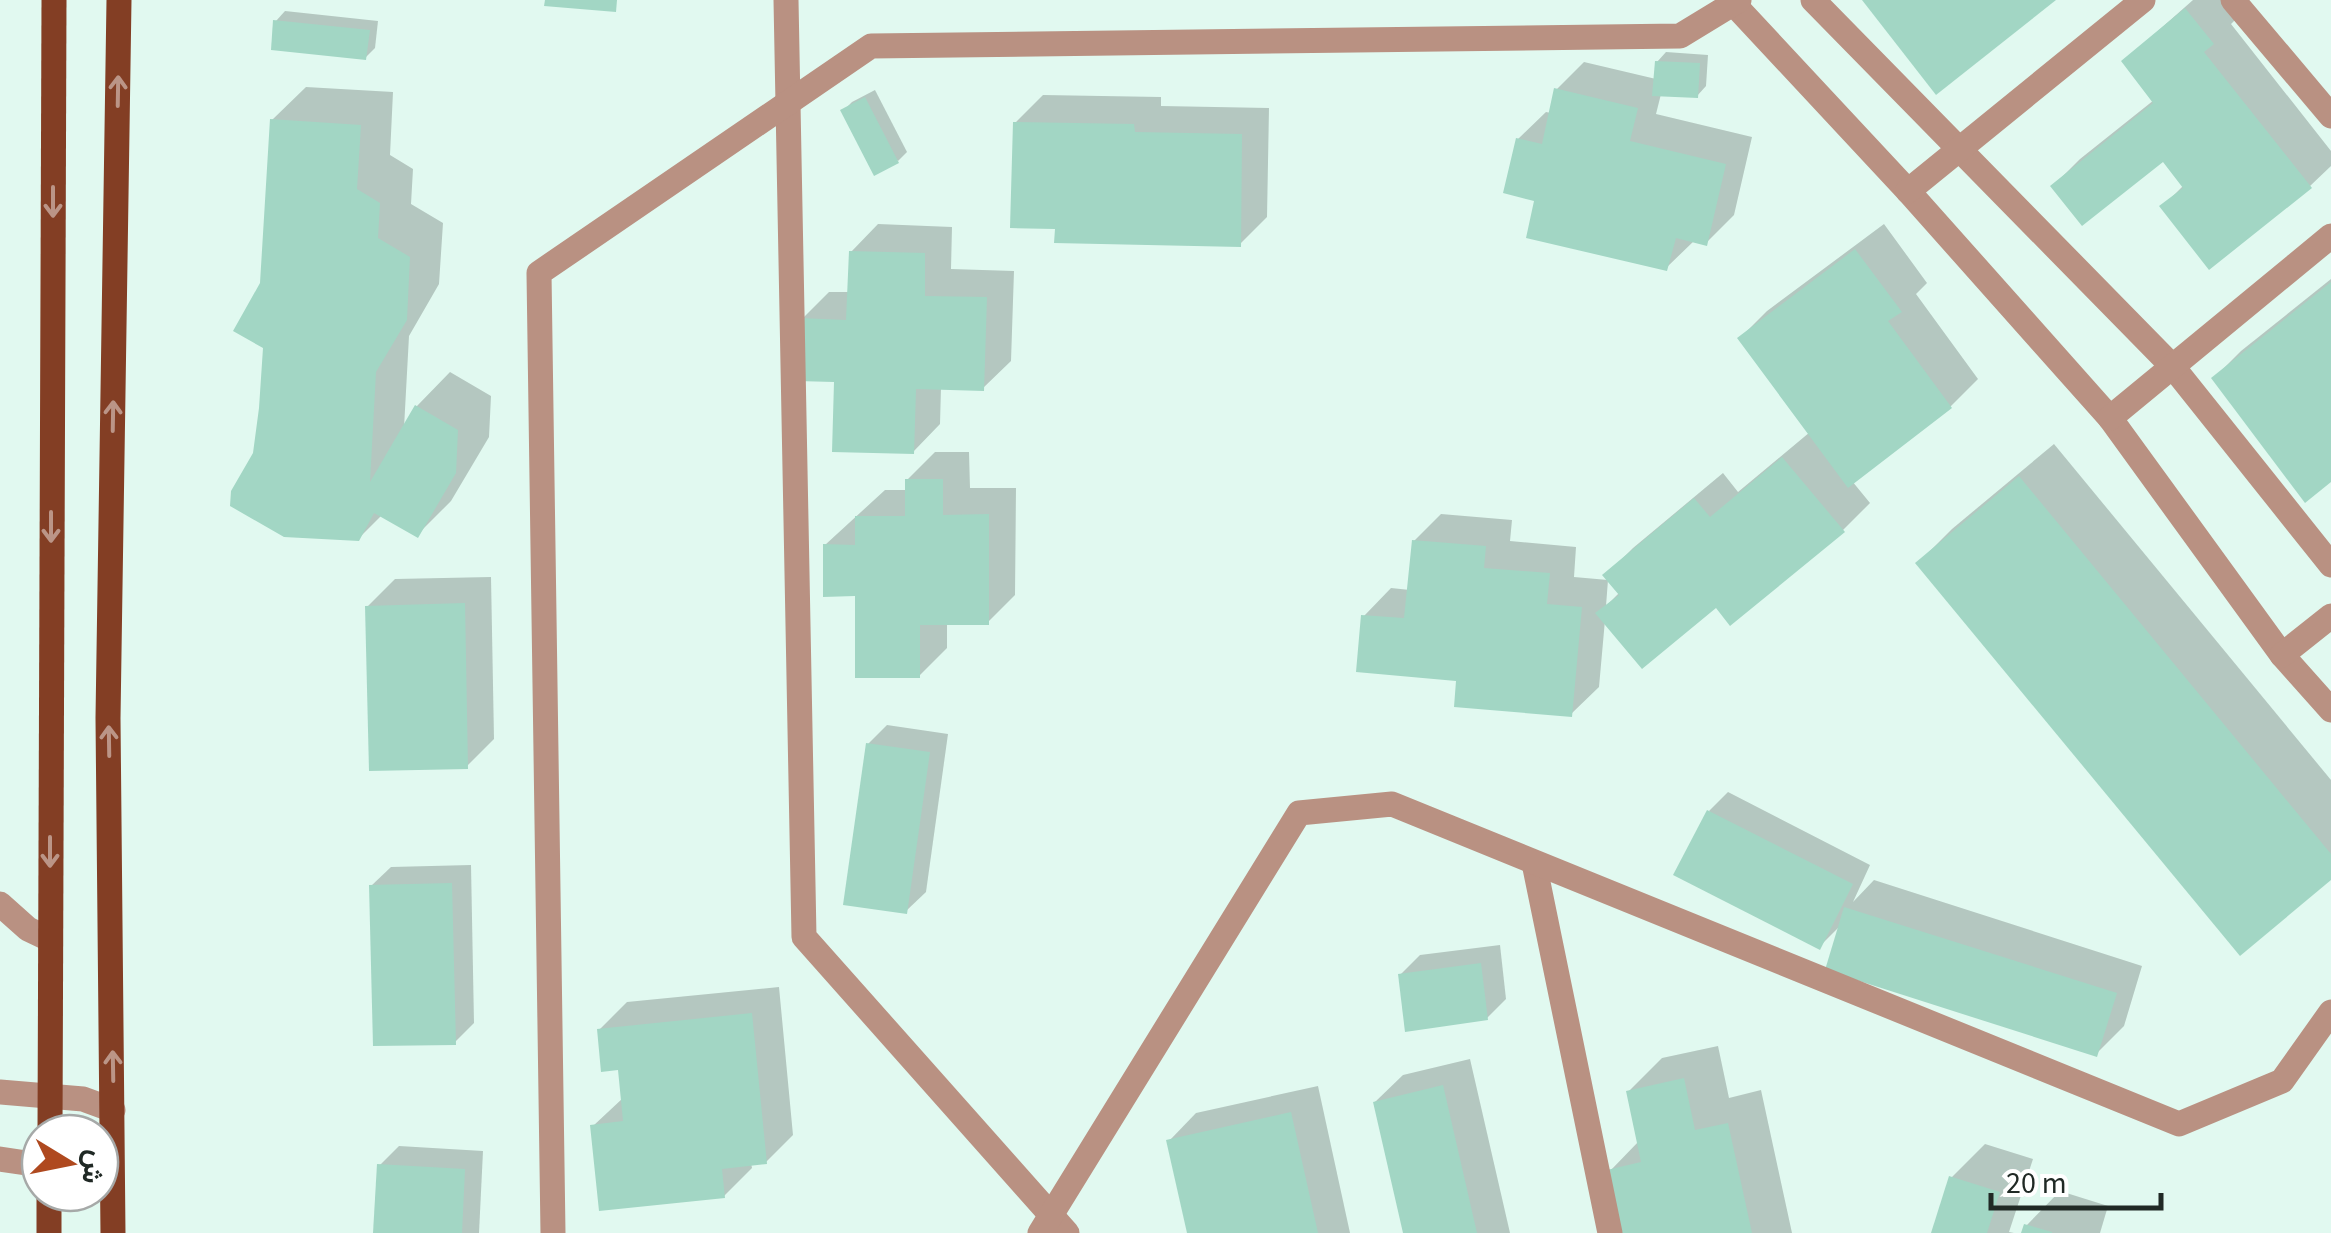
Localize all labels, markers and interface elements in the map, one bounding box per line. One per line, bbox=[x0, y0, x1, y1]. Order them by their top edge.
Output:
one-way arrow bbox=[108, 75, 128, 108]
one-way arrow bbox=[44, 186, 62, 218]
one-way arrow bbox=[104, 400, 122, 432]
one-way arrow bbox=[42, 510, 60, 543]
one-way arrow bbox=[99, 725, 118, 757]
one-way arrow bbox=[40, 836, 59, 868]
one-way arrow bbox=[104, 1050, 122, 1082]
north arrow bbox=[20, 1113, 120, 1213]
text: ش bbox=[71, 1147, 116, 1187]
scale bar bbox=[1991, 1148, 2161, 1210]
text: 20 m bbox=[2006, 1162, 2067, 1205]

